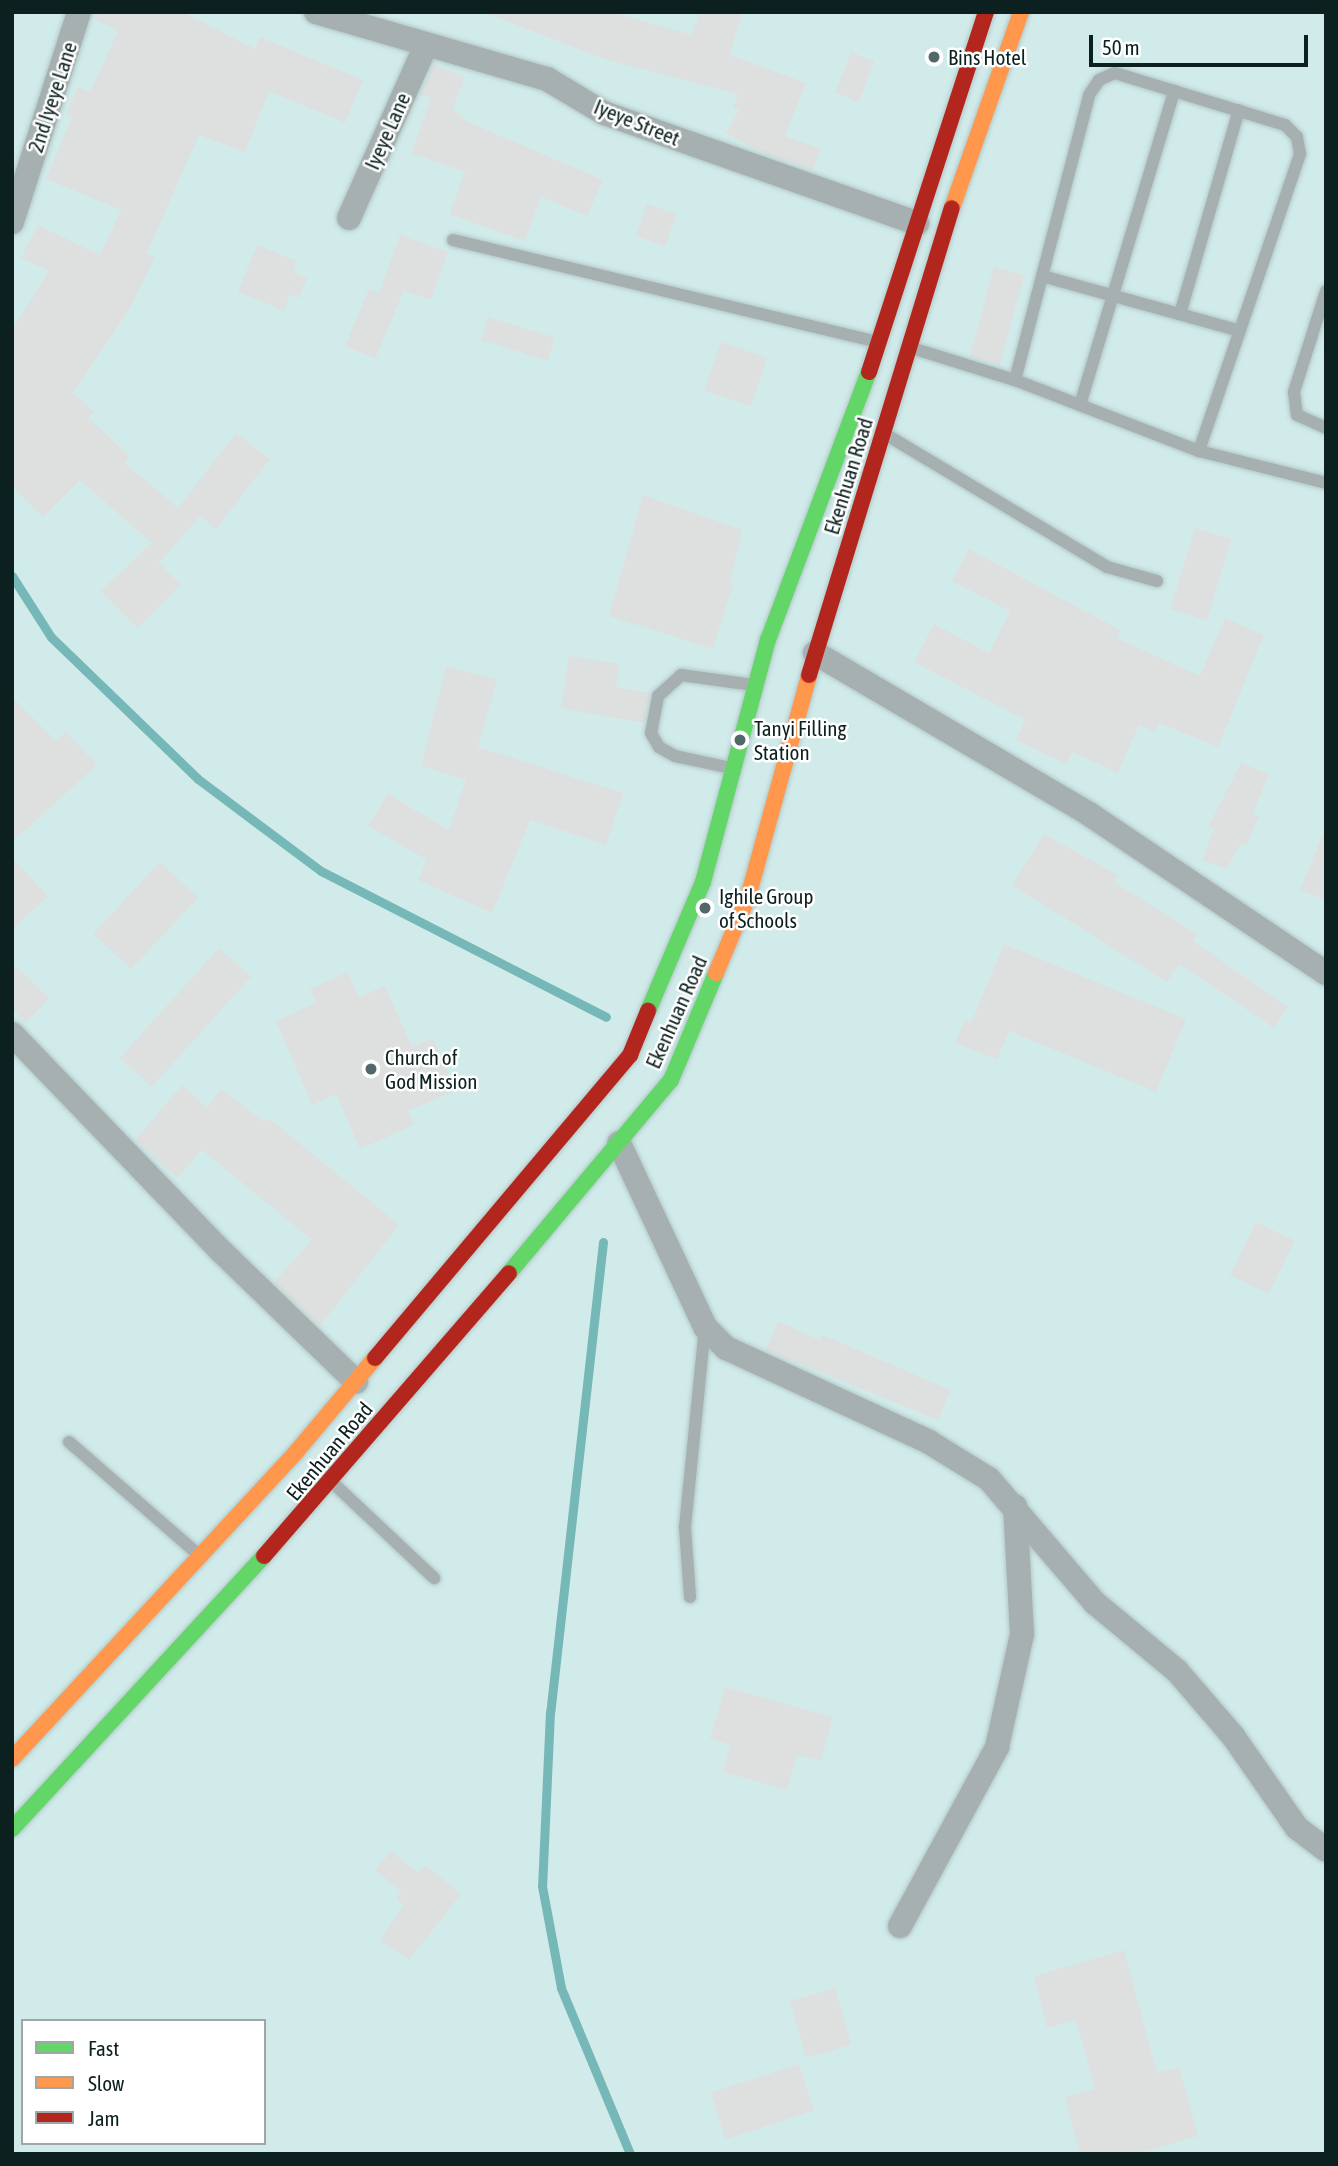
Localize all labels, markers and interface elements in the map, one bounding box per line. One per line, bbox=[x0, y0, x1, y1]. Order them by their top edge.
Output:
scale bar bbox=[1093, 21, 1312, 65]
text: 50 m bbox=[1102, 35, 1140, 59]
street label: 2nd Iyeye Lane bbox=[22, 39, 82, 155]
place label: Bins Hotel bbox=[948, 44, 1026, 70]
marker: Bins Hotel bbox=[926, 49, 942, 65]
street label: Iyeye Lane bbox=[359, 89, 415, 173]
street label: Iyeye Street bbox=[591, 93, 683, 151]
street label: Ekenhuan Road bbox=[818, 415, 878, 537]
place label: Tanyi Filling Station bbox=[754, 715, 847, 765]
marker: Tanyi Filling Station bbox=[732, 732, 748, 748]
place label: Ighile Group of Schools bbox=[719, 883, 813, 933]
marker: Ighile Group of Schools bbox=[697, 900, 713, 916]
street label: Ekenhuan Road bbox=[640, 952, 712, 1072]
place label: Church of God Mission bbox=[385, 1044, 477, 1094]
marker: Church of God Mission bbox=[363, 1061, 379, 1077]
street label: Ekenhuan Road bbox=[281, 1397, 377, 1505]
legend bbox=[21, 2019, 266, 2145]
text: Fast bbox=[88, 2036, 119, 2060]
text: Slow bbox=[88, 2071, 124, 2095]
text: Jam bbox=[88, 2106, 120, 2130]

